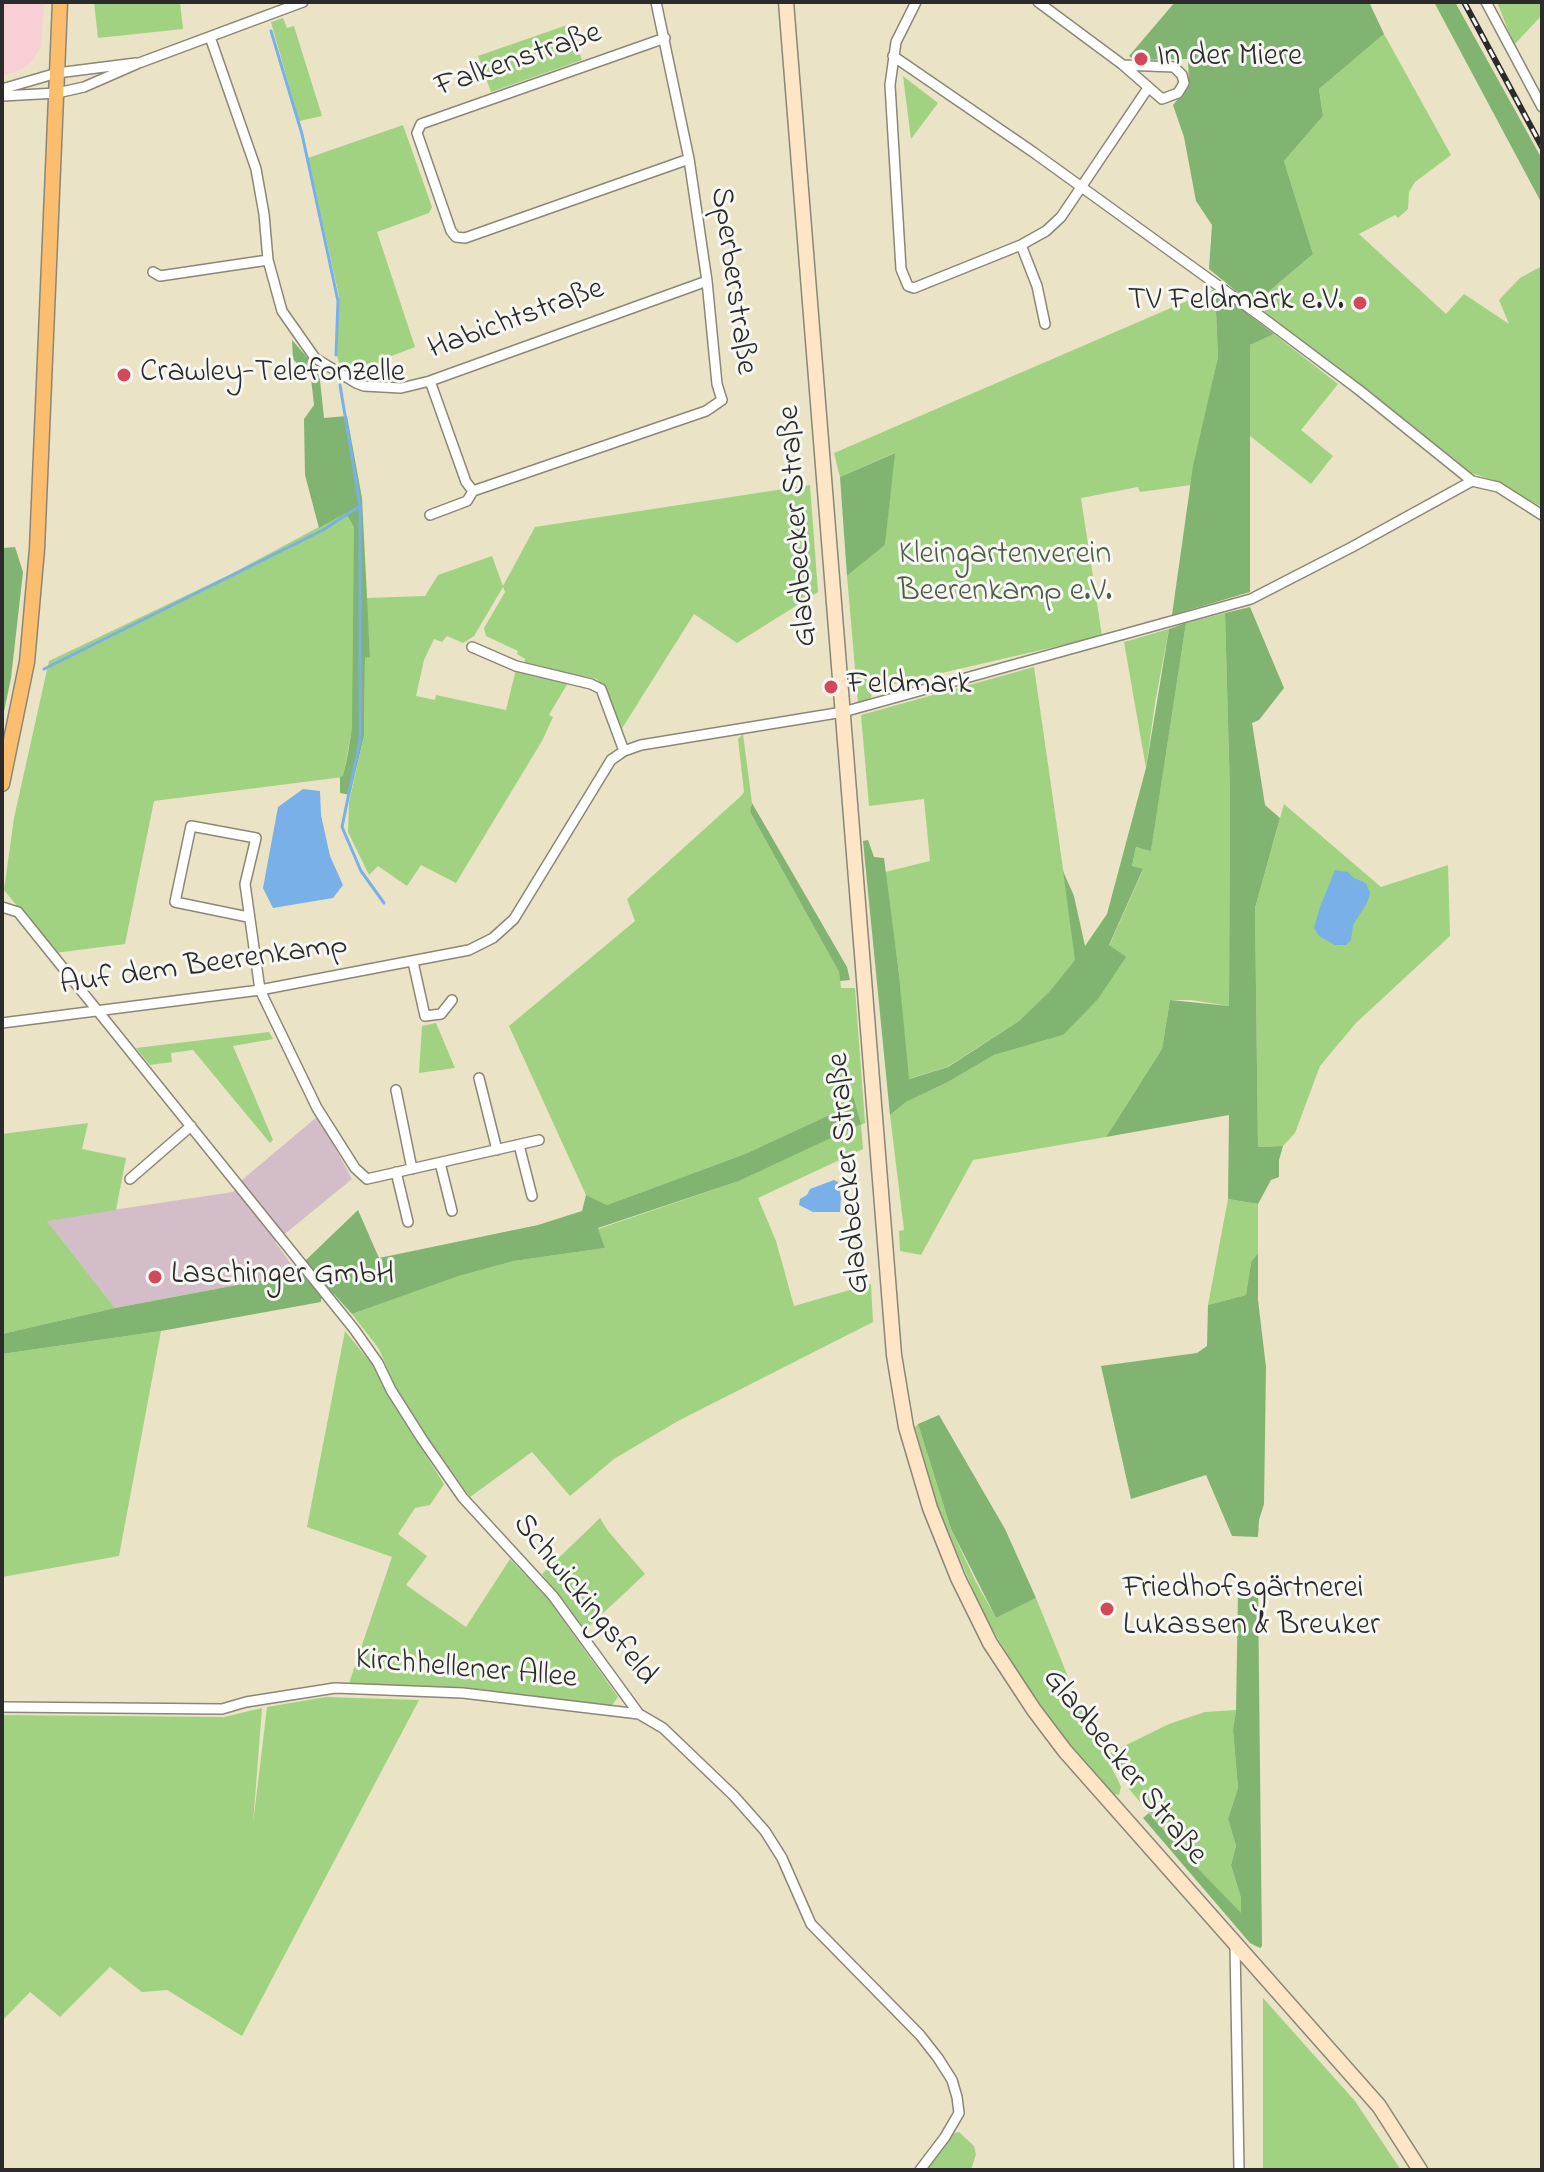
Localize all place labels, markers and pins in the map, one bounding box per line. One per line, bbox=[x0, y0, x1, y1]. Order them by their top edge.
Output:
place label: In der Miere bbox=[1157, 40, 1302, 78]
marker: In der Miere bbox=[1132, 50, 1150, 68]
place label: TV Feldmark e.V. bbox=[1128, 284, 1344, 322]
marker: TV Feldmark e.V. bbox=[1351, 294, 1369, 312]
place label: Crawley-Telefonzelle bbox=[140, 356, 405, 394]
marker: Crawley-Telefonzelle bbox=[115, 366, 133, 384]
place label: Feldmark bbox=[847, 668, 971, 706]
marker: Feldmark bbox=[822, 678, 840, 696]
place label: Laschinger GmbH bbox=[171, 1258, 394, 1296]
marker: Laschinger GmbH bbox=[146, 1268, 164, 1286]
place label: Friedhofsgärtnerei Lukassen & Breuker bbox=[1123, 1572, 1380, 1647]
marker: Friedhofsgärtnerei Lukassen & Breuker bbox=[1098, 1600, 1116, 1618]

